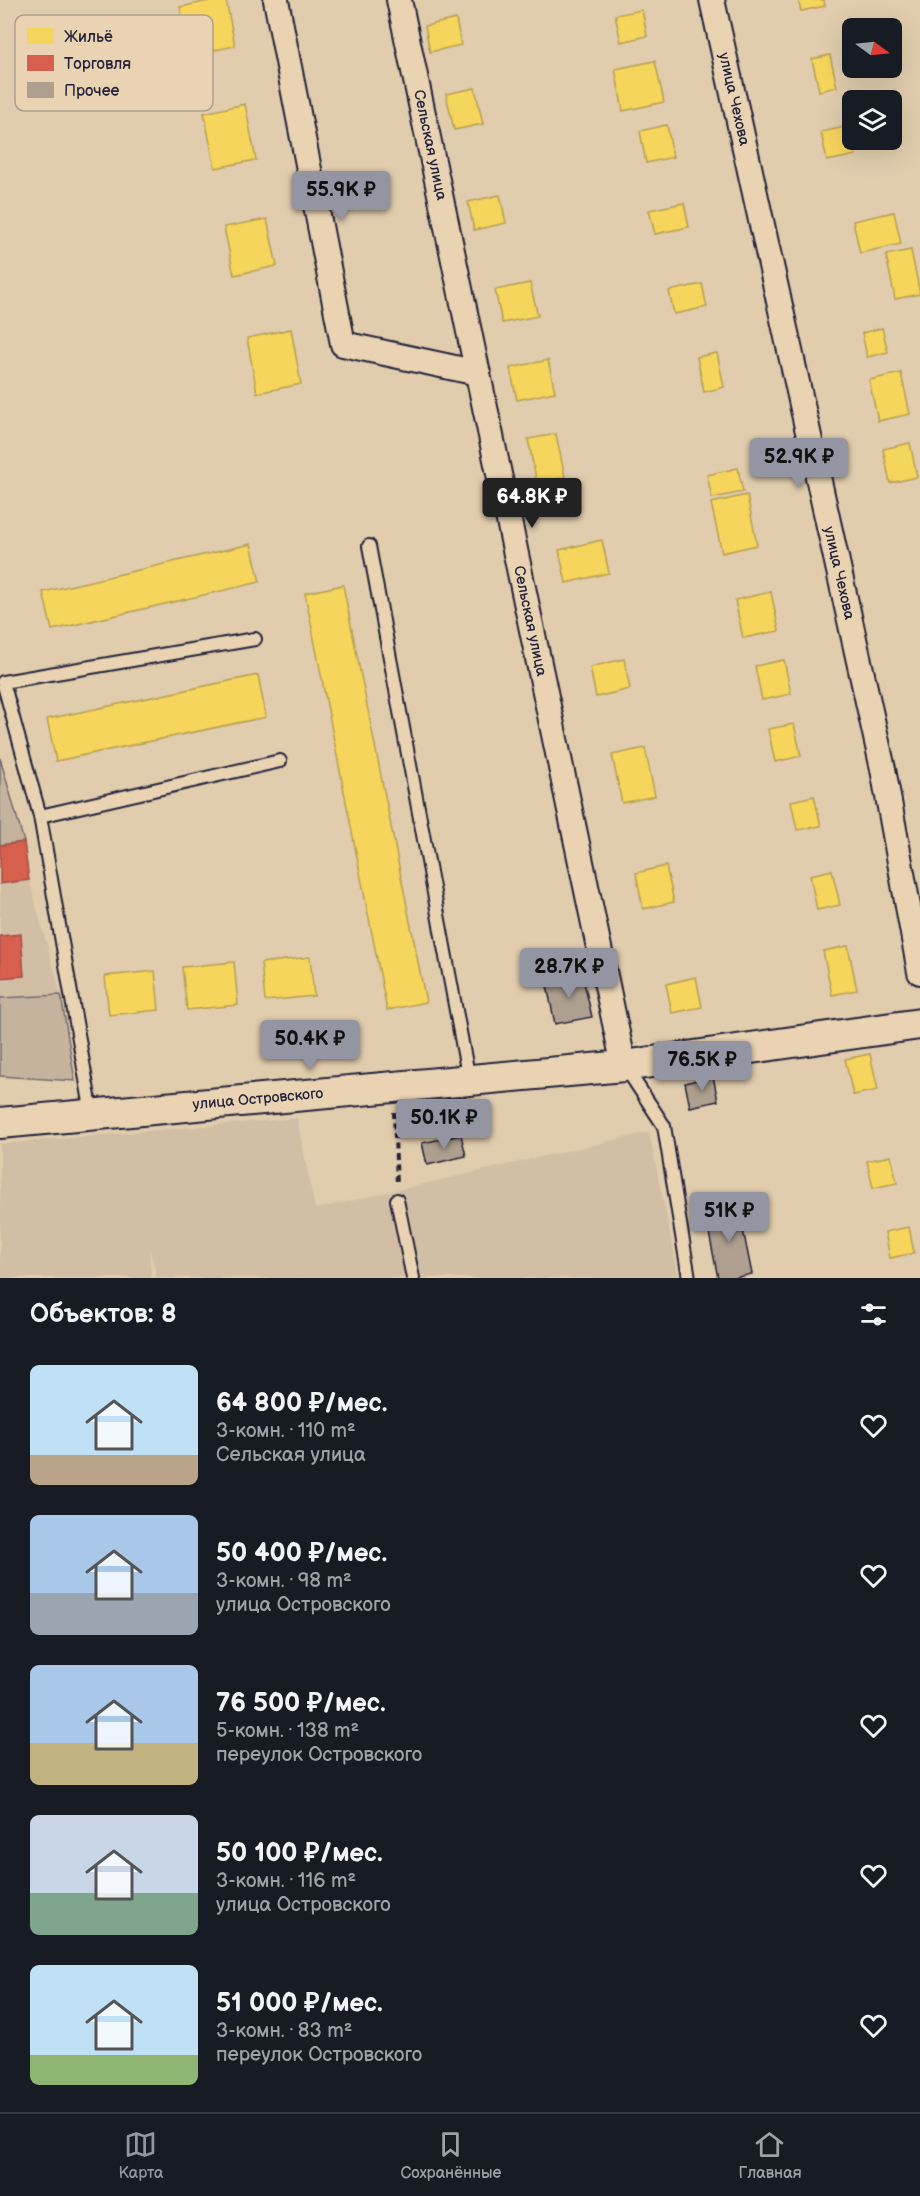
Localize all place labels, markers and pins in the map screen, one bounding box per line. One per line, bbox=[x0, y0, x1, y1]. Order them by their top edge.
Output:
pin: 55.9K ₽ bbox=[286, 171, 396, 222]
pin: 52.9K ₽ bbox=[744, 438, 854, 489]
pin: 64.8K ₽ bbox=[477, 478, 587, 529]
pin: 28.7K ₽ bbox=[514, 948, 624, 999]
pin: 50.4K ₽ bbox=[255, 1020, 365, 1071]
pin: 76.5K ₽ bbox=[647, 1041, 757, 1092]
pin: 50.1K ₽ bbox=[389, 1099, 499, 1150]
pin: 51K ₽ bbox=[687, 1192, 771, 1243]

